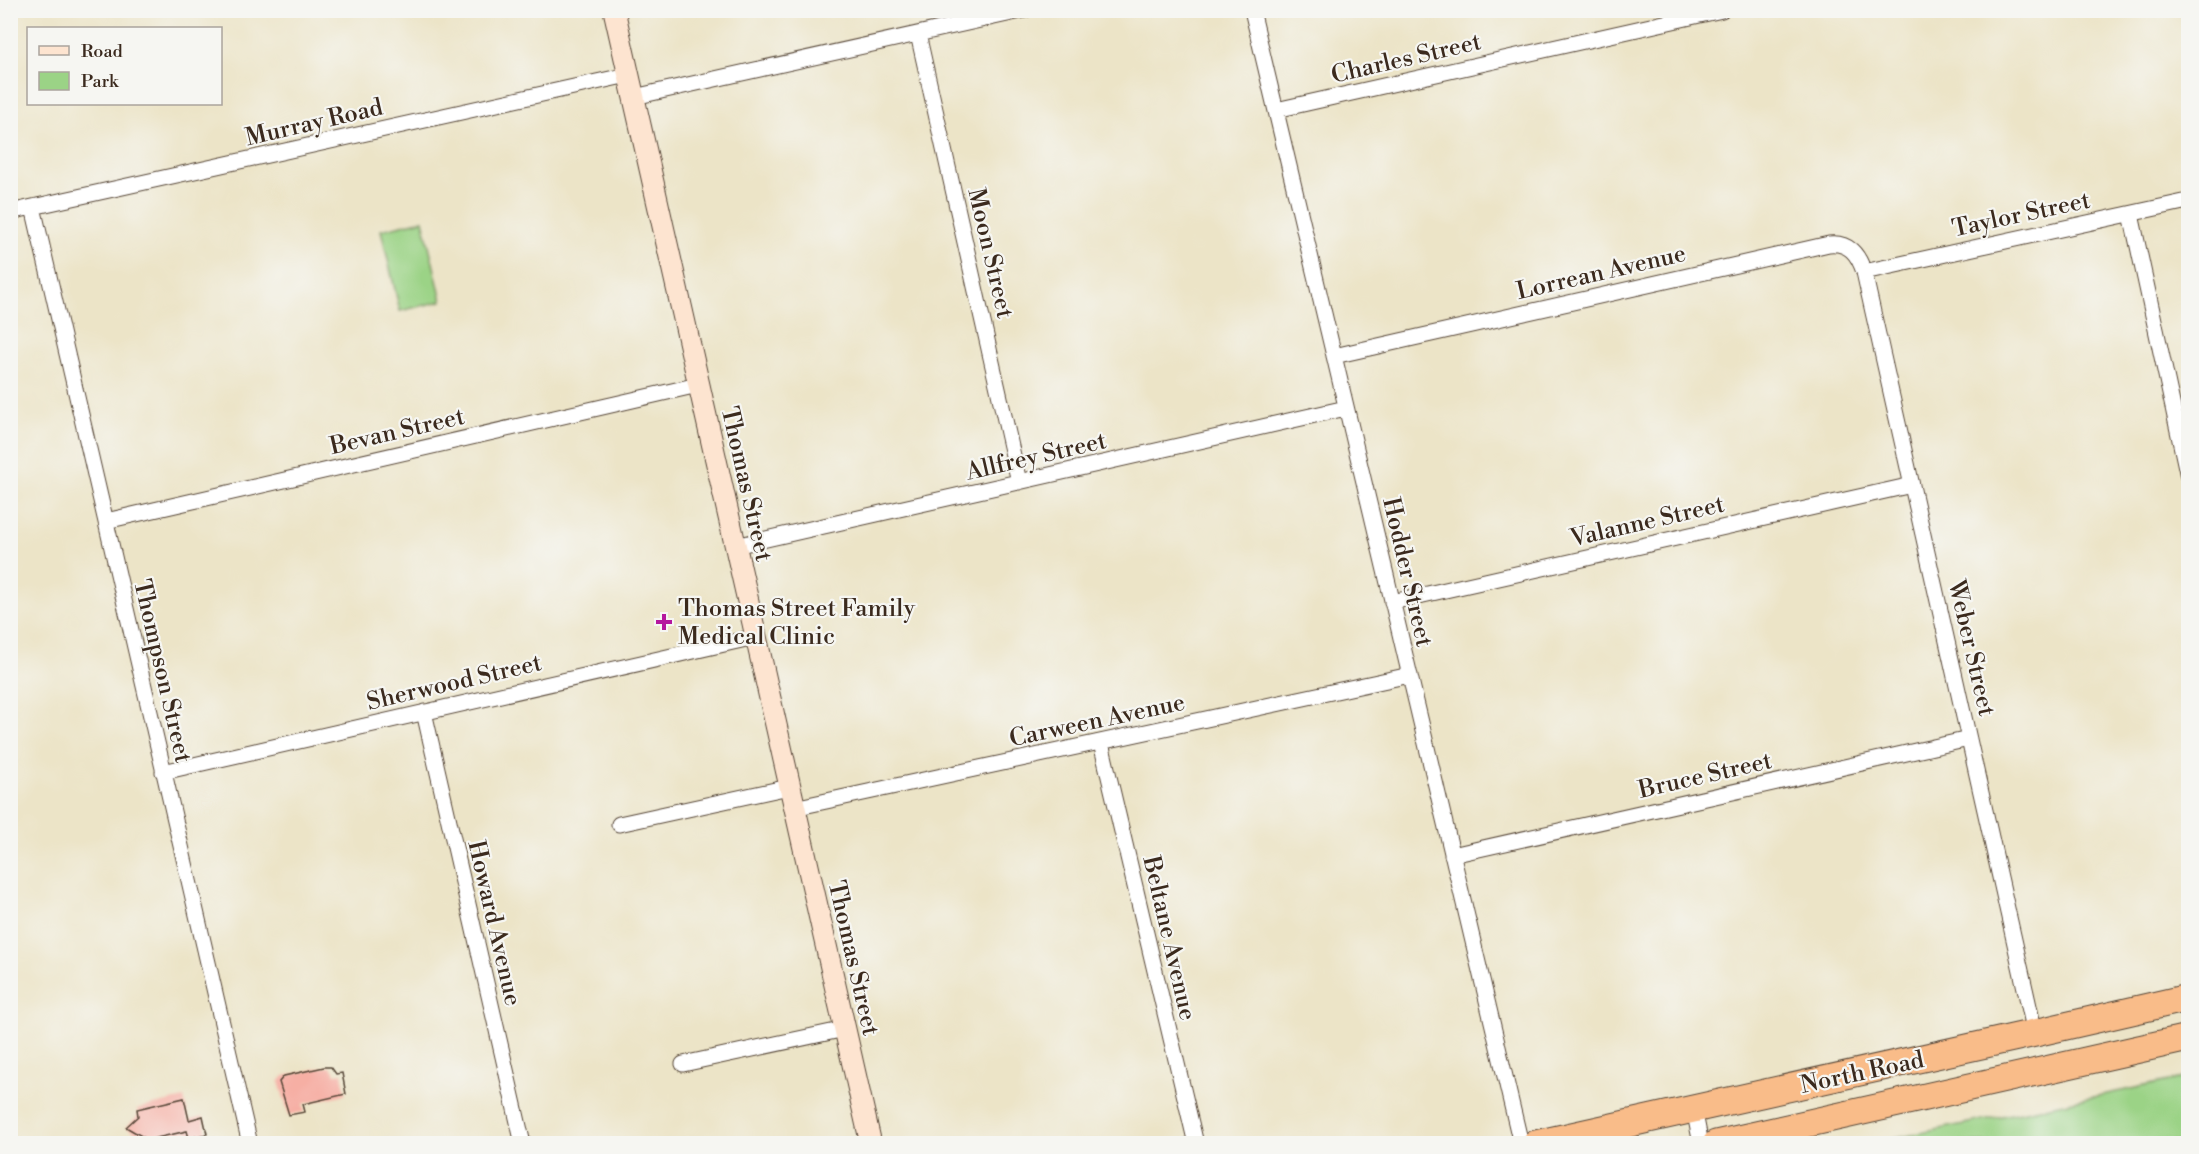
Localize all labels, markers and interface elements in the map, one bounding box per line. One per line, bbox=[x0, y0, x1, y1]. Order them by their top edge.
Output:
legend bbox=[27, 27, 222, 105]
street label: Charles Street bbox=[1328, 27, 1485, 91]
text: Road bbox=[81, 40, 124, 63]
text: Park bbox=[81, 70, 120, 93]
street label: Murray Road bbox=[243, 93, 386, 153]
street label: Moon Street bbox=[960, 185, 1020, 322]
street label: Taylor Street bbox=[1950, 186, 2093, 244]
street label: Lorrean Avenue bbox=[1514, 239, 1689, 307]
street label: Bevan Street bbox=[326, 402, 468, 462]
street label: Thomas Street bbox=[714, 404, 779, 565]
street label: Allfrey Street bbox=[962, 426, 1110, 488]
street label: Valanne Street bbox=[1566, 490, 1728, 555]
street label: Hodder Street bbox=[1375, 495, 1439, 650]
street label: Weber Street bbox=[1941, 576, 2001, 720]
street label: Thompson Street bbox=[126, 577, 198, 766]
place label: Thomas Street Family Medical Clinic bbox=[678, 594, 916, 652]
marker: Thomas Street Family Medical Clinic bbox=[655, 613, 673, 631]
street label: Sherwood Street bbox=[364, 648, 545, 718]
street label: Carween Avenue bbox=[1007, 688, 1188, 754]
street label: Bruce Street bbox=[1635, 746, 1775, 806]
street label: Howard Avenue bbox=[460, 838, 528, 1009]
street label: Beltane Avenue bbox=[1135, 852, 1202, 1023]
street label: Thomas Street bbox=[821, 878, 886, 1039]
street label: North Road bbox=[1798, 1045, 1927, 1101]

